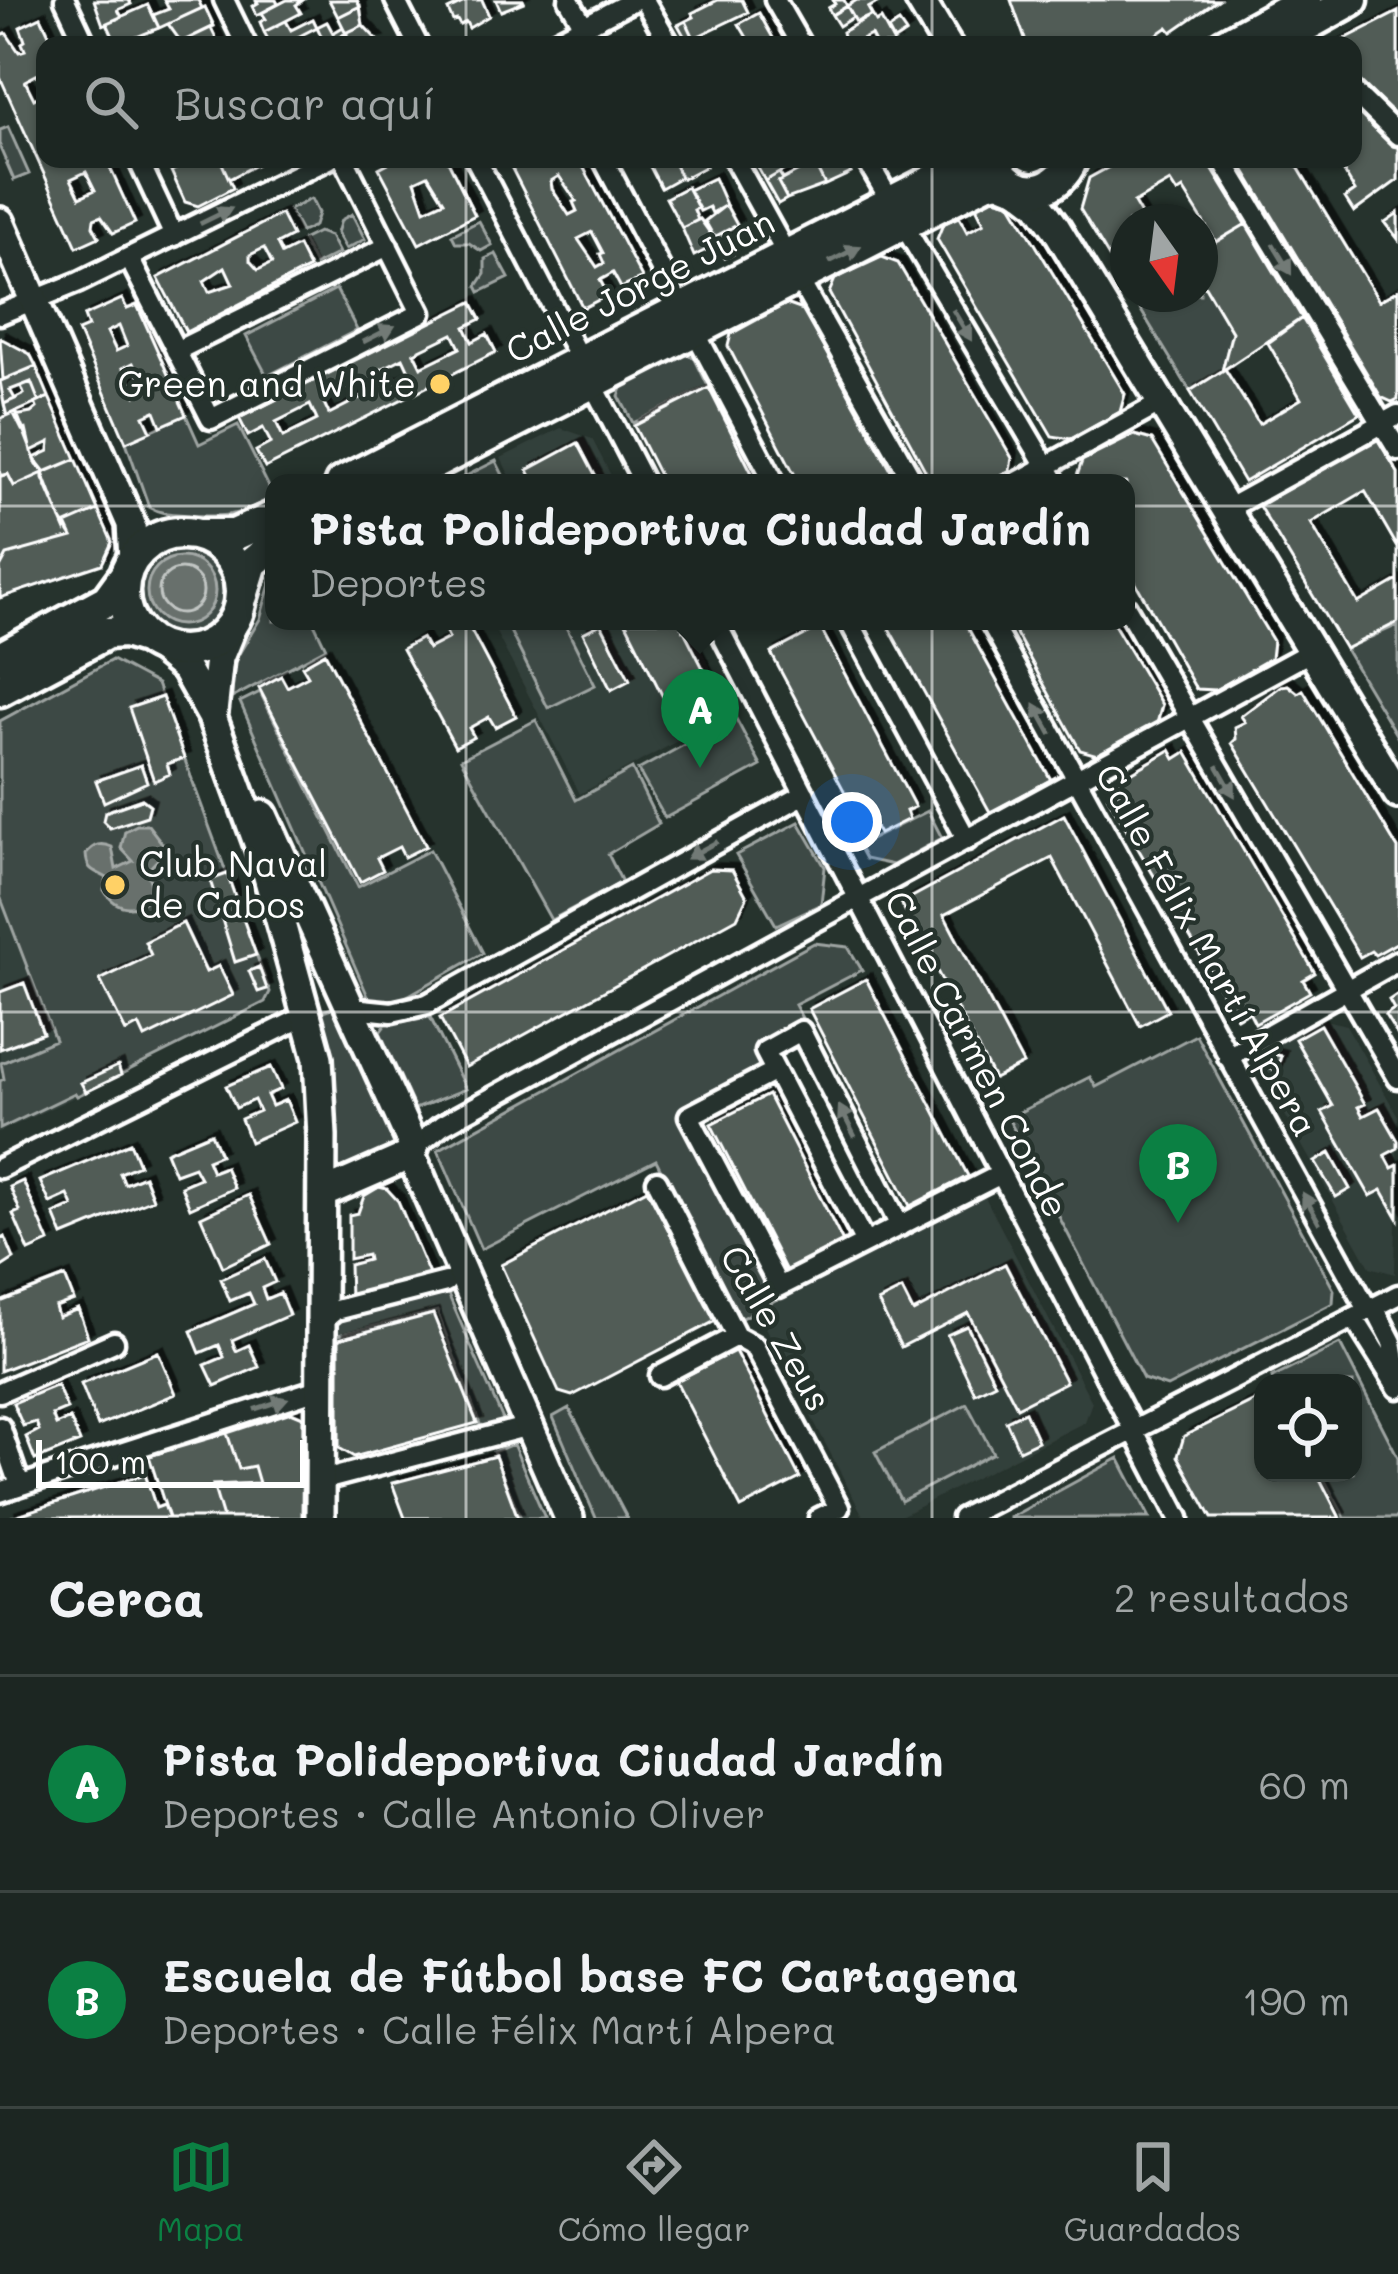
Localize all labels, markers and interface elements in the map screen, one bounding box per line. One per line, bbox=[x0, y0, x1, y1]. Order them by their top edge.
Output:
search box bbox=[36, 36, 1362, 168]
icon: search bbox=[78, 69, 144, 135]
text: Buscar aquí bbox=[174, 73, 436, 131]
street label: Calle Jorge Juan bbox=[497, 197, 782, 373]
north arrow bbox=[1110, 204, 1218, 312]
one-way arrow bbox=[199, 206, 233, 226]
one-way arrow bbox=[1271, 242, 1292, 276]
one-way arrow bbox=[828, 244, 863, 264]
one-way arrow bbox=[951, 308, 972, 342]
one-way arrow bbox=[362, 324, 396, 344]
place label: Green and White bbox=[117, 359, 416, 406]
marker: Green and White bbox=[427, 371, 453, 397]
popup bbox=[265, 474, 1135, 630]
text: Pista Polideportiva Ciudad Jardín bbox=[309, 498, 1091, 556]
text: Deportes bbox=[309, 556, 487, 607]
pin: A bbox=[661, 669, 739, 768]
one-way arrow bbox=[1033, 701, 1054, 736]
street label: Calle Félix Martí Alpera bbox=[1086, 755, 1330, 1144]
one-way arrow bbox=[1214, 764, 1235, 798]
your location bbox=[822, 792, 882, 852]
place label: Club Naval de Cabos bbox=[139, 839, 327, 927]
one-way arrow bbox=[685, 839, 719, 860]
marker: Club Naval de Cabos bbox=[102, 872, 128, 898]
street label: Calle Carmen Conde bbox=[876, 882, 1081, 1225]
one-way arrow bbox=[837, 1104, 858, 1139]
pin: B bbox=[1139, 1124, 1217, 1223]
one-way arrow bbox=[1301, 1191, 1322, 1225]
street label: Calle Zeus bbox=[711, 1236, 844, 1419]
map controls bbox=[1254, 1374, 1362, 1482]
button: locate bbox=[1254, 1374, 1362, 1482]
one-way arrow bbox=[253, 1394, 290, 1413]
scale bar bbox=[36, 1434, 306, 1487]
text: 100 m bbox=[54, 1439, 146, 1482]
text: Cerca bbox=[48, 1563, 205, 1630]
text: 2 resultados bbox=[1114, 1571, 1350, 1622]
text: Pista Polideportiva Ciudad Jardín bbox=[162, 1729, 944, 1787]
text: A bbox=[73, 1758, 101, 1809]
text: 60 m bbox=[1259, 1758, 1350, 1809]
text: Deportes · Calle Antonio Oliver bbox=[162, 1787, 765, 1838]
text: Escuela de Fútbol base FC Cartagena bbox=[162, 1945, 1019, 2003]
text: B bbox=[74, 1974, 100, 2025]
text: 190 m bbox=[1242, 1974, 1350, 2025]
text: Deportes · Calle Félix Martí Alpera bbox=[162, 2003, 836, 2054]
tab: Mapa bbox=[157, 2134, 244, 2249]
tab: Cómo llegar bbox=[558, 2134, 750, 2249]
tab: Guardados bbox=[1064, 2134, 1241, 2249]

